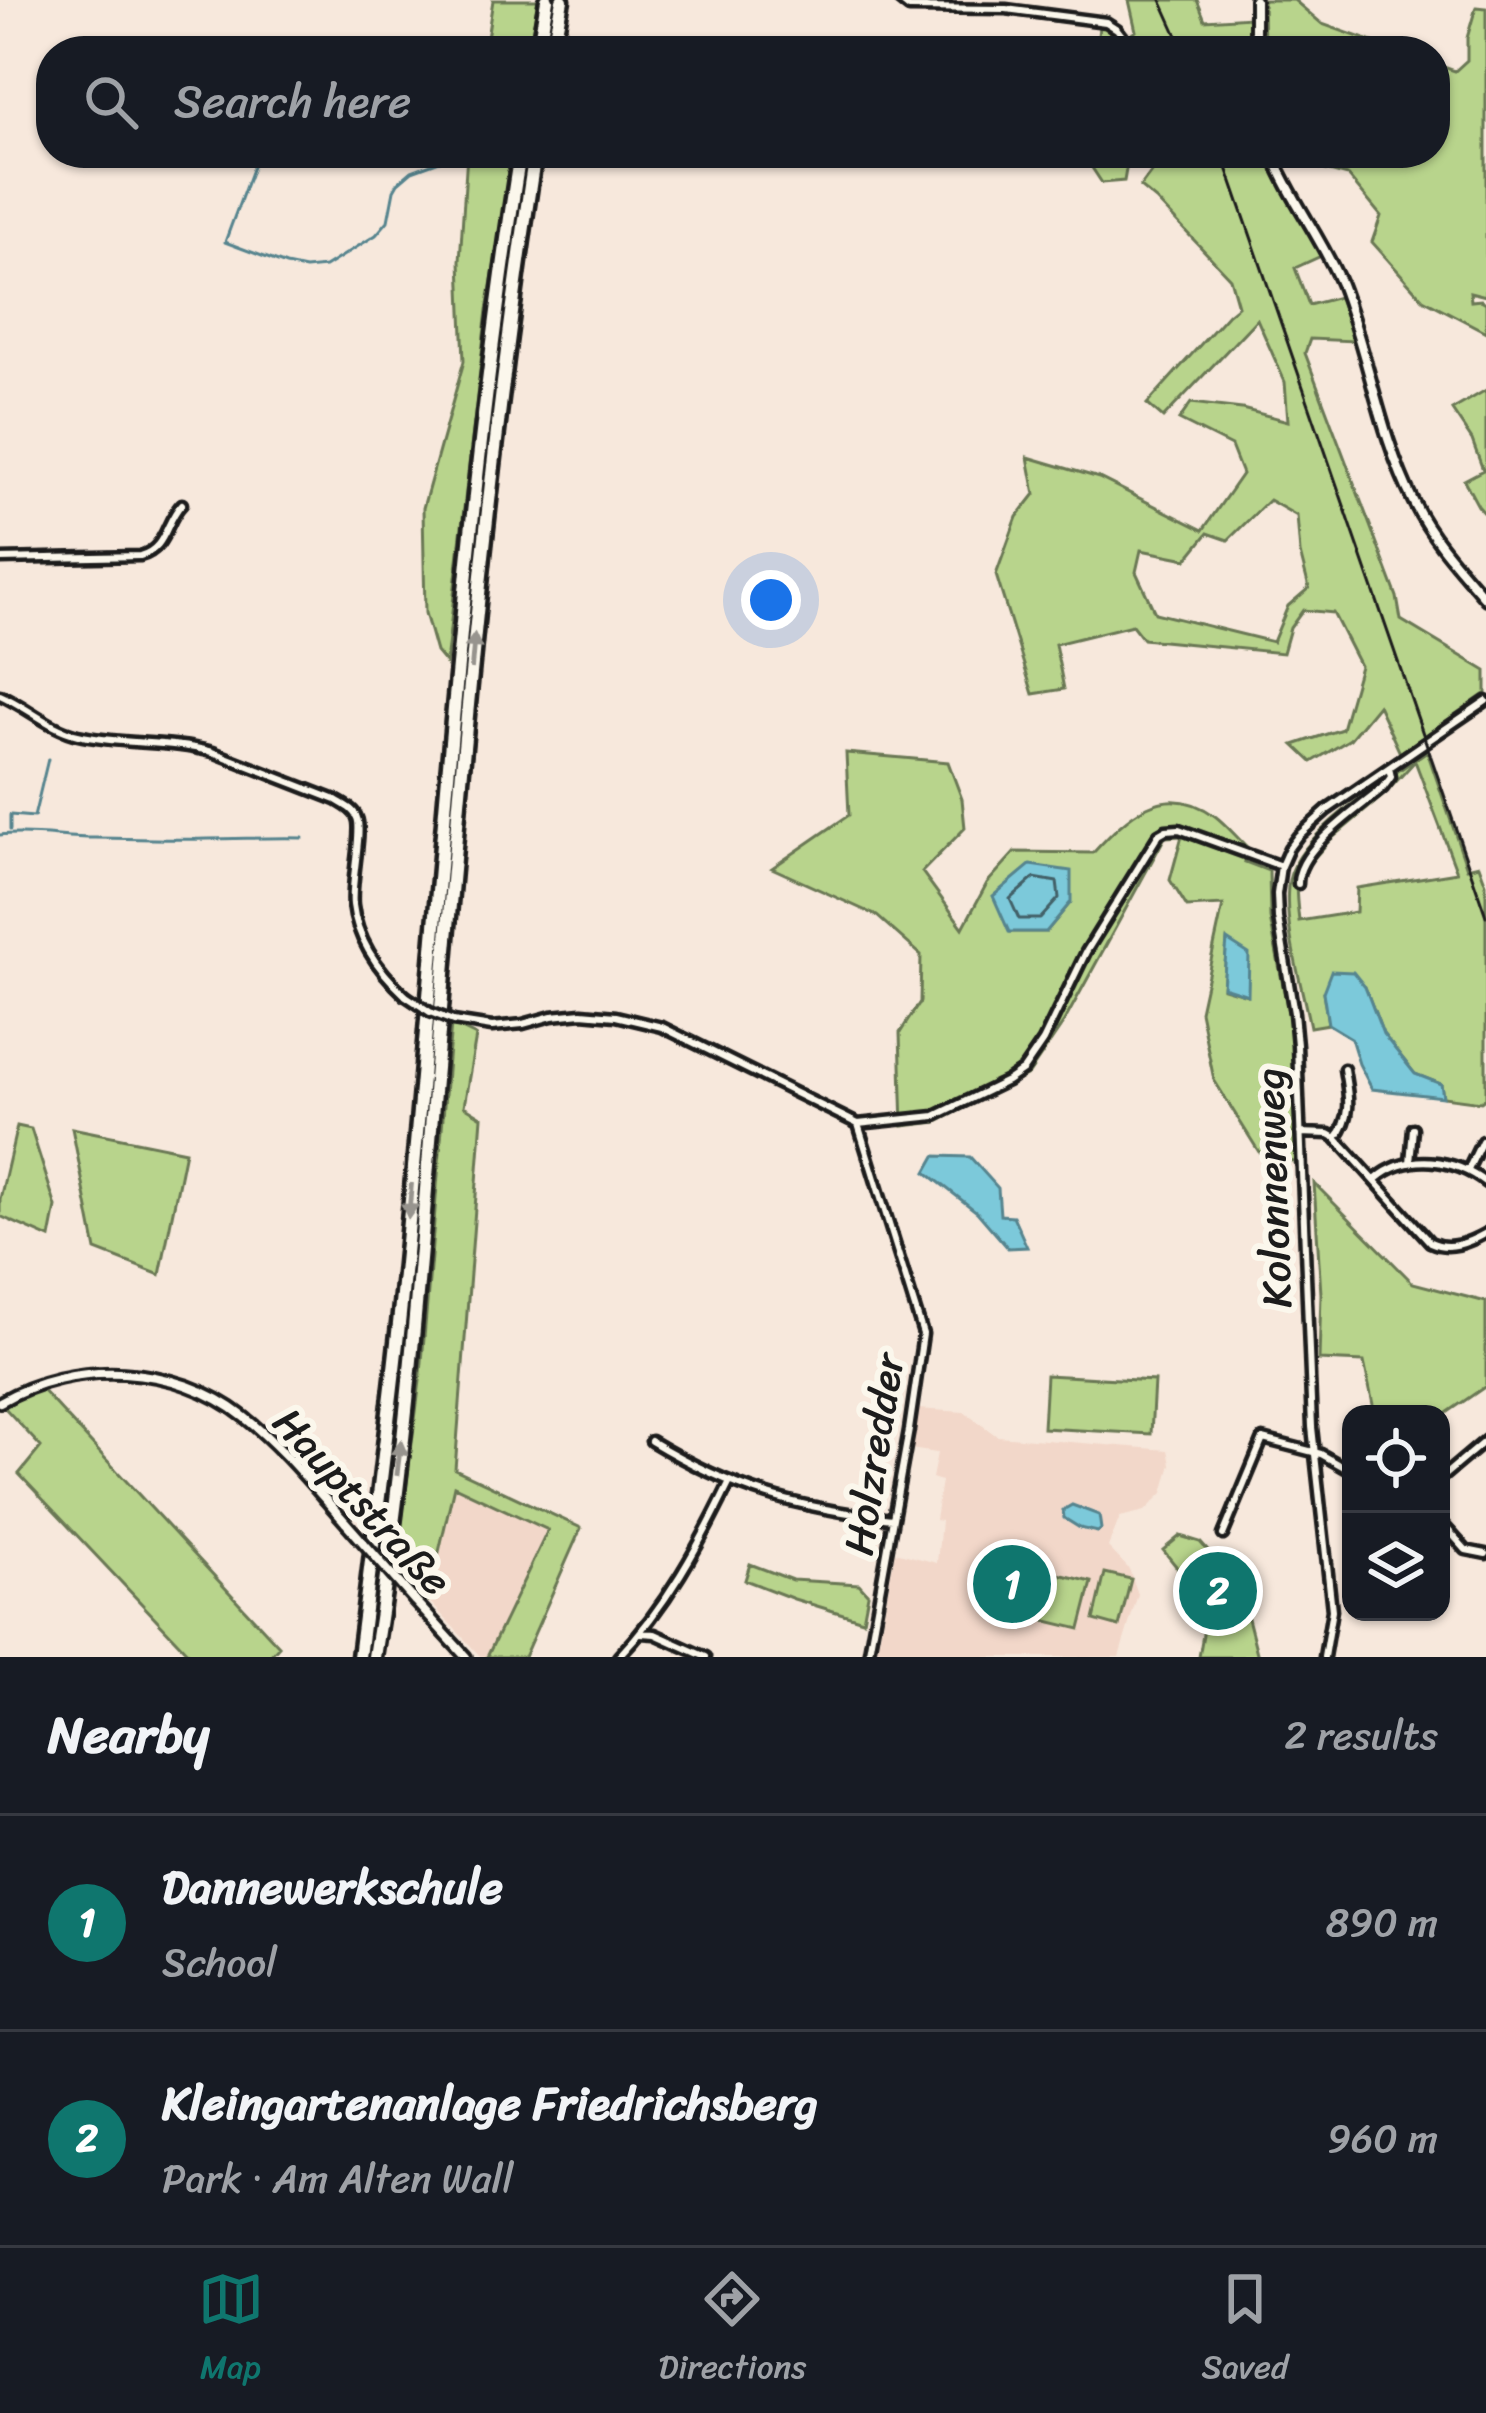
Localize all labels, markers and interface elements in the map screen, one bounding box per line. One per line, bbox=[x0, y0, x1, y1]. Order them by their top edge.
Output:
search box bbox=[36, 36, 1450, 168]
text: Search here bbox=[174, 62, 411, 142]
icon: search bbox=[78, 69, 144, 135]
your location bbox=[741, 570, 801, 630]
one-way arrow bbox=[464, 632, 483, 669]
street label: Kolonnenweg bbox=[1232, 1067, 1314, 1309]
one-way arrow bbox=[400, 1183, 419, 1220]
street label: Holzredder bbox=[822, 1346, 927, 1560]
street label: Hauptstraße bbox=[254, 1389, 471, 1614]
map controls bbox=[1342, 1405, 1450, 1621]
button: locate bbox=[1342, 1405, 1450, 1513]
one-way arrow bbox=[390, 1438, 409, 1476]
button: layers bbox=[1342, 1513, 1450, 1621]
pin: 1 bbox=[973, 1539, 1051, 1629]
pin: 2 bbox=[1179, 1546, 1257, 1636]
text: Nearby bbox=[48, 1690, 209, 1780]
text: 2 results bbox=[1284, 1701, 1438, 1770]
text: Dannewerkschule bbox=[162, 1848, 503, 1928]
text: 1 bbox=[79, 1888, 95, 1957]
text: 890 m bbox=[1326, 1888, 1438, 1957]
text: School bbox=[162, 1928, 277, 1997]
text: Kleingartenanlage Friedrichsberg bbox=[162, 2064, 818, 2144]
text: 2 bbox=[76, 2104, 98, 2173]
text: 960 m bbox=[1327, 2104, 1438, 2173]
text: Park · Am Alten Wall bbox=[162, 2144, 514, 2213]
tab: Map bbox=[198, 2266, 264, 2396]
tab: Directions bbox=[659, 2266, 806, 2396]
tab: Saved bbox=[1201, 2266, 1288, 2396]

